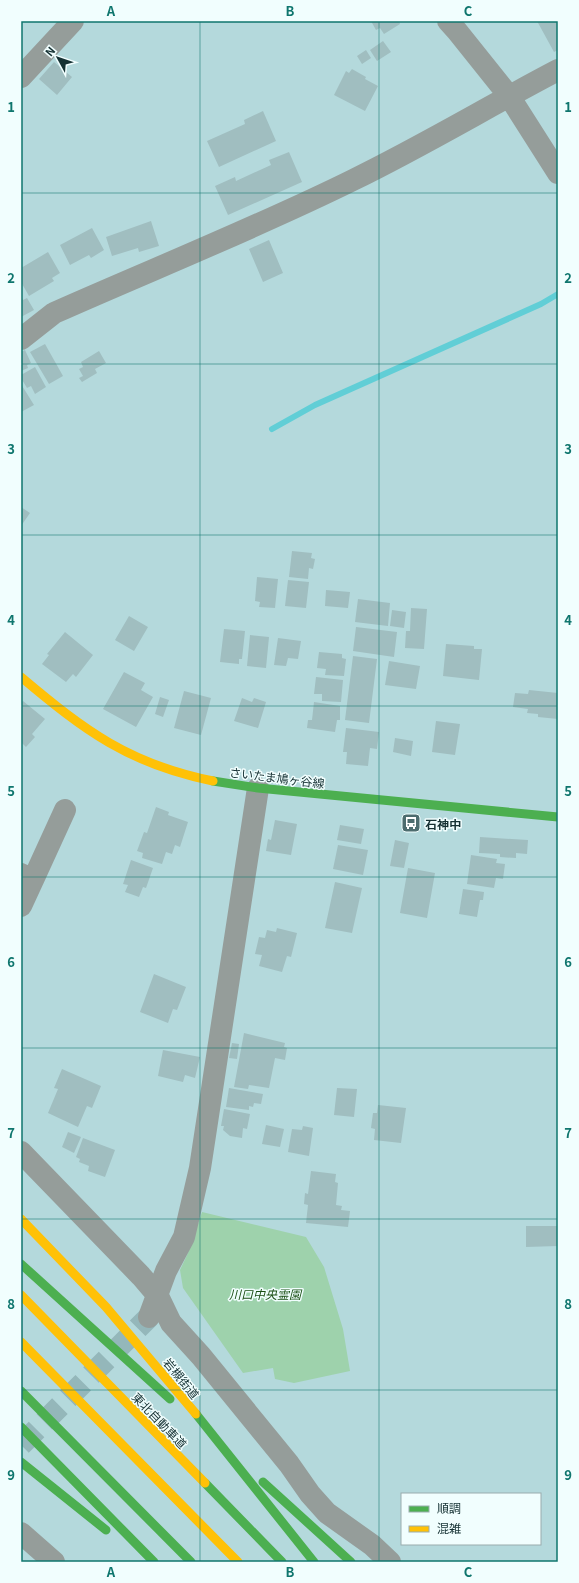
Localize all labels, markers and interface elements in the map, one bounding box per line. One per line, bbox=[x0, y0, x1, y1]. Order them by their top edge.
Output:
text: A bbox=[106, 1, 116, 20]
text: B bbox=[286, 1, 295, 20]
text: C bbox=[464, 1, 473, 20]
north arrow bbox=[38, 38, 78, 78]
text: N bbox=[41, 43, 58, 59]
text: 1 bbox=[7, 97, 15, 116]
text: 1 bbox=[564, 97, 572, 116]
text: 2 bbox=[7, 268, 15, 287]
text: 2 bbox=[564, 268, 572, 287]
text: 3 bbox=[7, 439, 15, 458]
text: 3 bbox=[564, 439, 572, 458]
text: 4 bbox=[7, 610, 15, 629]
text: 4 bbox=[564, 610, 572, 629]
street label: さいたま鳩ヶ谷線 bbox=[228, 763, 326, 791]
text: 5 bbox=[7, 781, 15, 800]
text: 5 bbox=[564, 781, 572, 800]
bus stop icon: 石神中 bbox=[400, 812, 422, 834]
place label: 石神中 bbox=[425, 815, 461, 832]
text: 6 bbox=[7, 952, 15, 971]
text: 6 bbox=[564, 952, 572, 971]
text: 7 bbox=[7, 1123, 15, 1142]
text: 7 bbox=[564, 1123, 572, 1142]
park label: 川口中央霊園 bbox=[229, 1285, 303, 1302]
text: 8 bbox=[7, 1294, 15, 1313]
text: 8 bbox=[564, 1294, 572, 1313]
street label: 岩槻街道 bbox=[160, 1354, 204, 1402]
street label: 東北自動車道 bbox=[129, 1388, 191, 1452]
text: 9 bbox=[7, 1465, 15, 1484]
text: 9 bbox=[564, 1465, 572, 1484]
legend bbox=[401, 1493, 541, 1545]
text: 順調 bbox=[437, 1499, 461, 1516]
text: 混雑 bbox=[437, 1519, 461, 1536]
text: A bbox=[106, 1562, 116, 1581]
text: B bbox=[286, 1562, 295, 1581]
text: C bbox=[464, 1562, 473, 1581]

